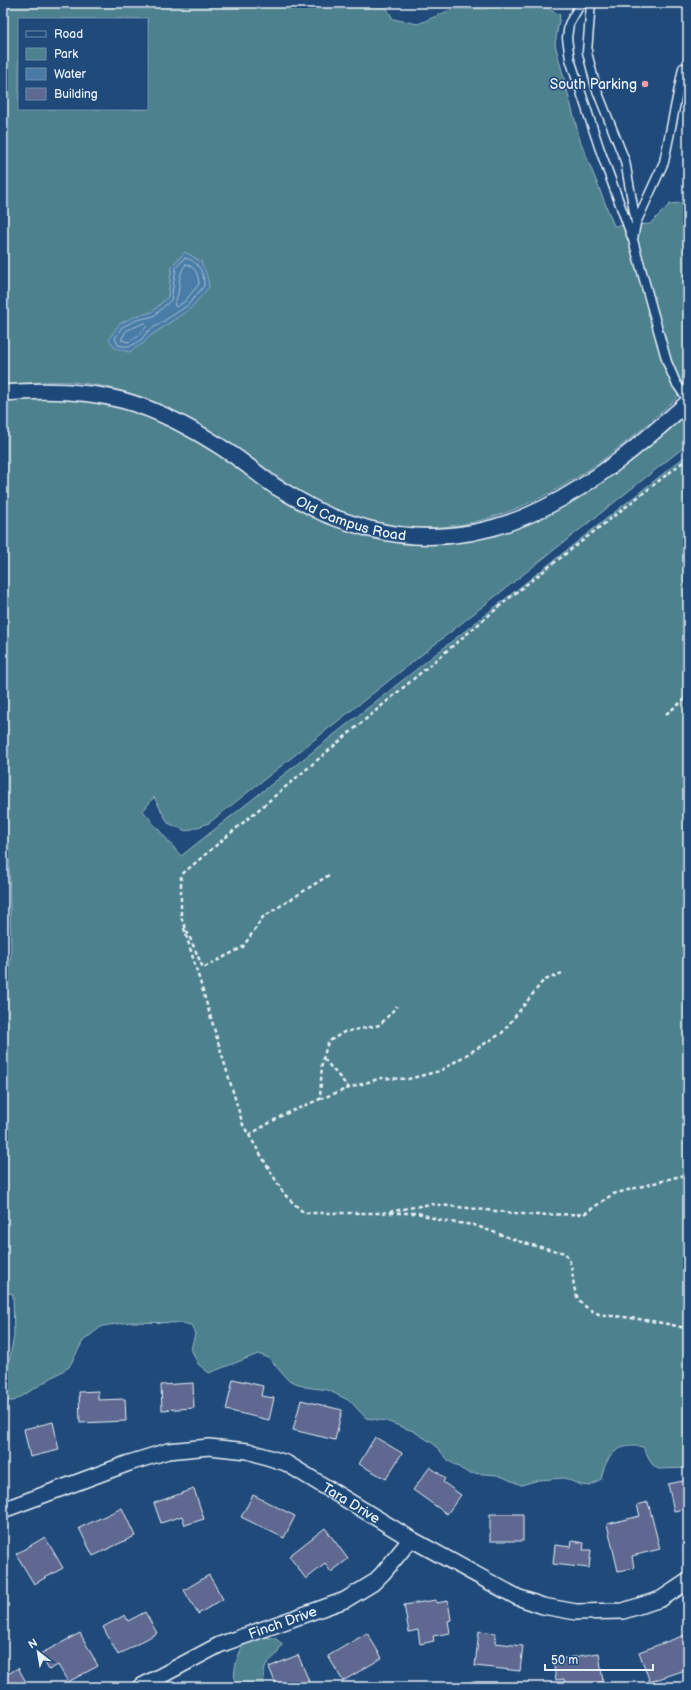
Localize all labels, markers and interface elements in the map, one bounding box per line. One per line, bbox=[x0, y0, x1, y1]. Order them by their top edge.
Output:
legend bbox=[18, 18, 148, 110]
text: Road bbox=[54, 27, 83, 42]
text: Park bbox=[54, 47, 78, 62]
text: Water bbox=[54, 67, 86, 82]
place label: South Parking bbox=[550, 76, 637, 93]
marker: South Parking bbox=[640, 79, 650, 89]
text: Building bbox=[54, 87, 98, 102]
street label: Old Campus Road bbox=[293, 492, 407, 544]
street label: Tara Drive bbox=[319, 1479, 383, 1527]
street label: Finch Drive bbox=[246, 1602, 319, 1642]
north arrow bbox=[18, 1632, 58, 1672]
text: N bbox=[26, 1636, 40, 1652]
scale bar bbox=[545, 1646, 653, 1672]
text: 50 m bbox=[551, 1653, 578, 1668]

